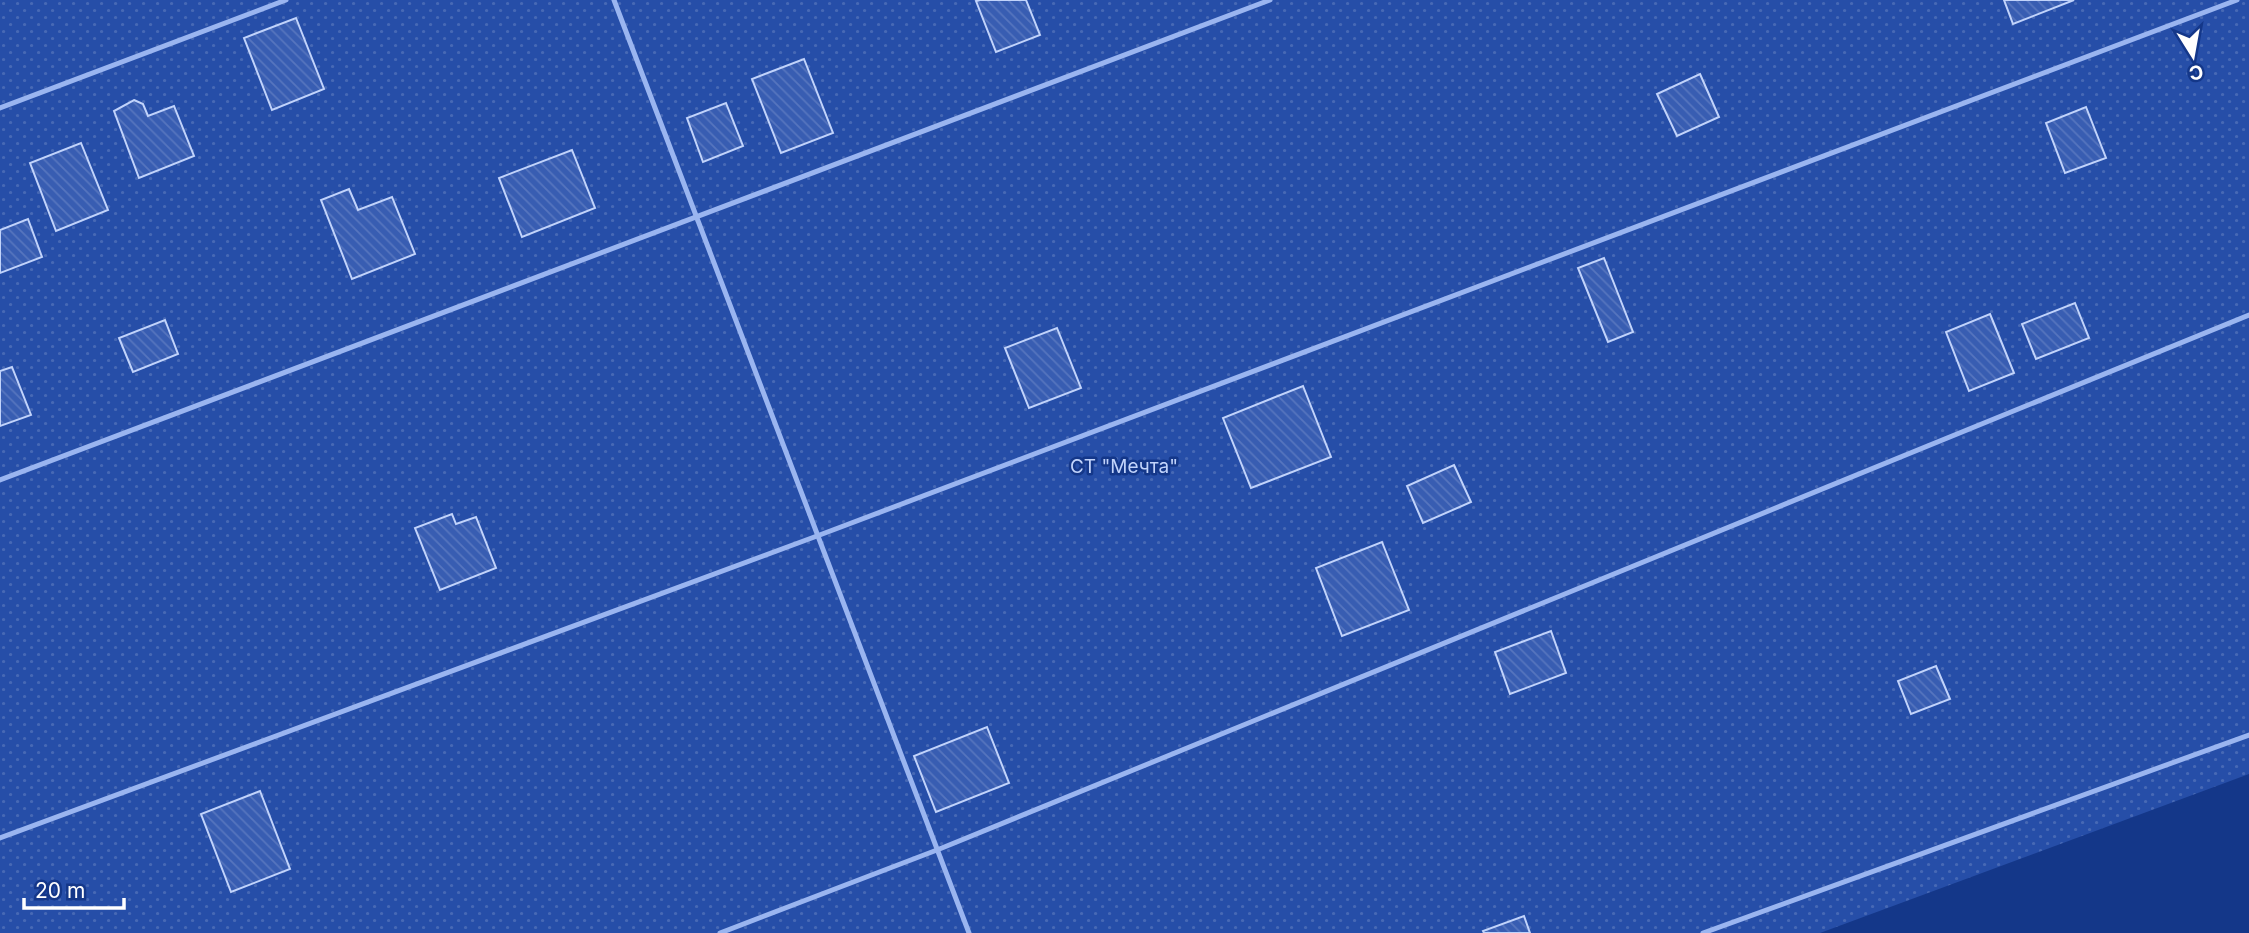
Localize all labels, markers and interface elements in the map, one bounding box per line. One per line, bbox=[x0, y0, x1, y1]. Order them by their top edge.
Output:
north arrow bbox=[2158, 21, 2228, 91]
text: С bbox=[2187, 60, 2205, 85]
park label: СТ "Мечта" bbox=[1070, 455, 1178, 478]
scale bar bbox=[24, 866, 124, 910]
text: 20 m bbox=[35, 878, 85, 903]

